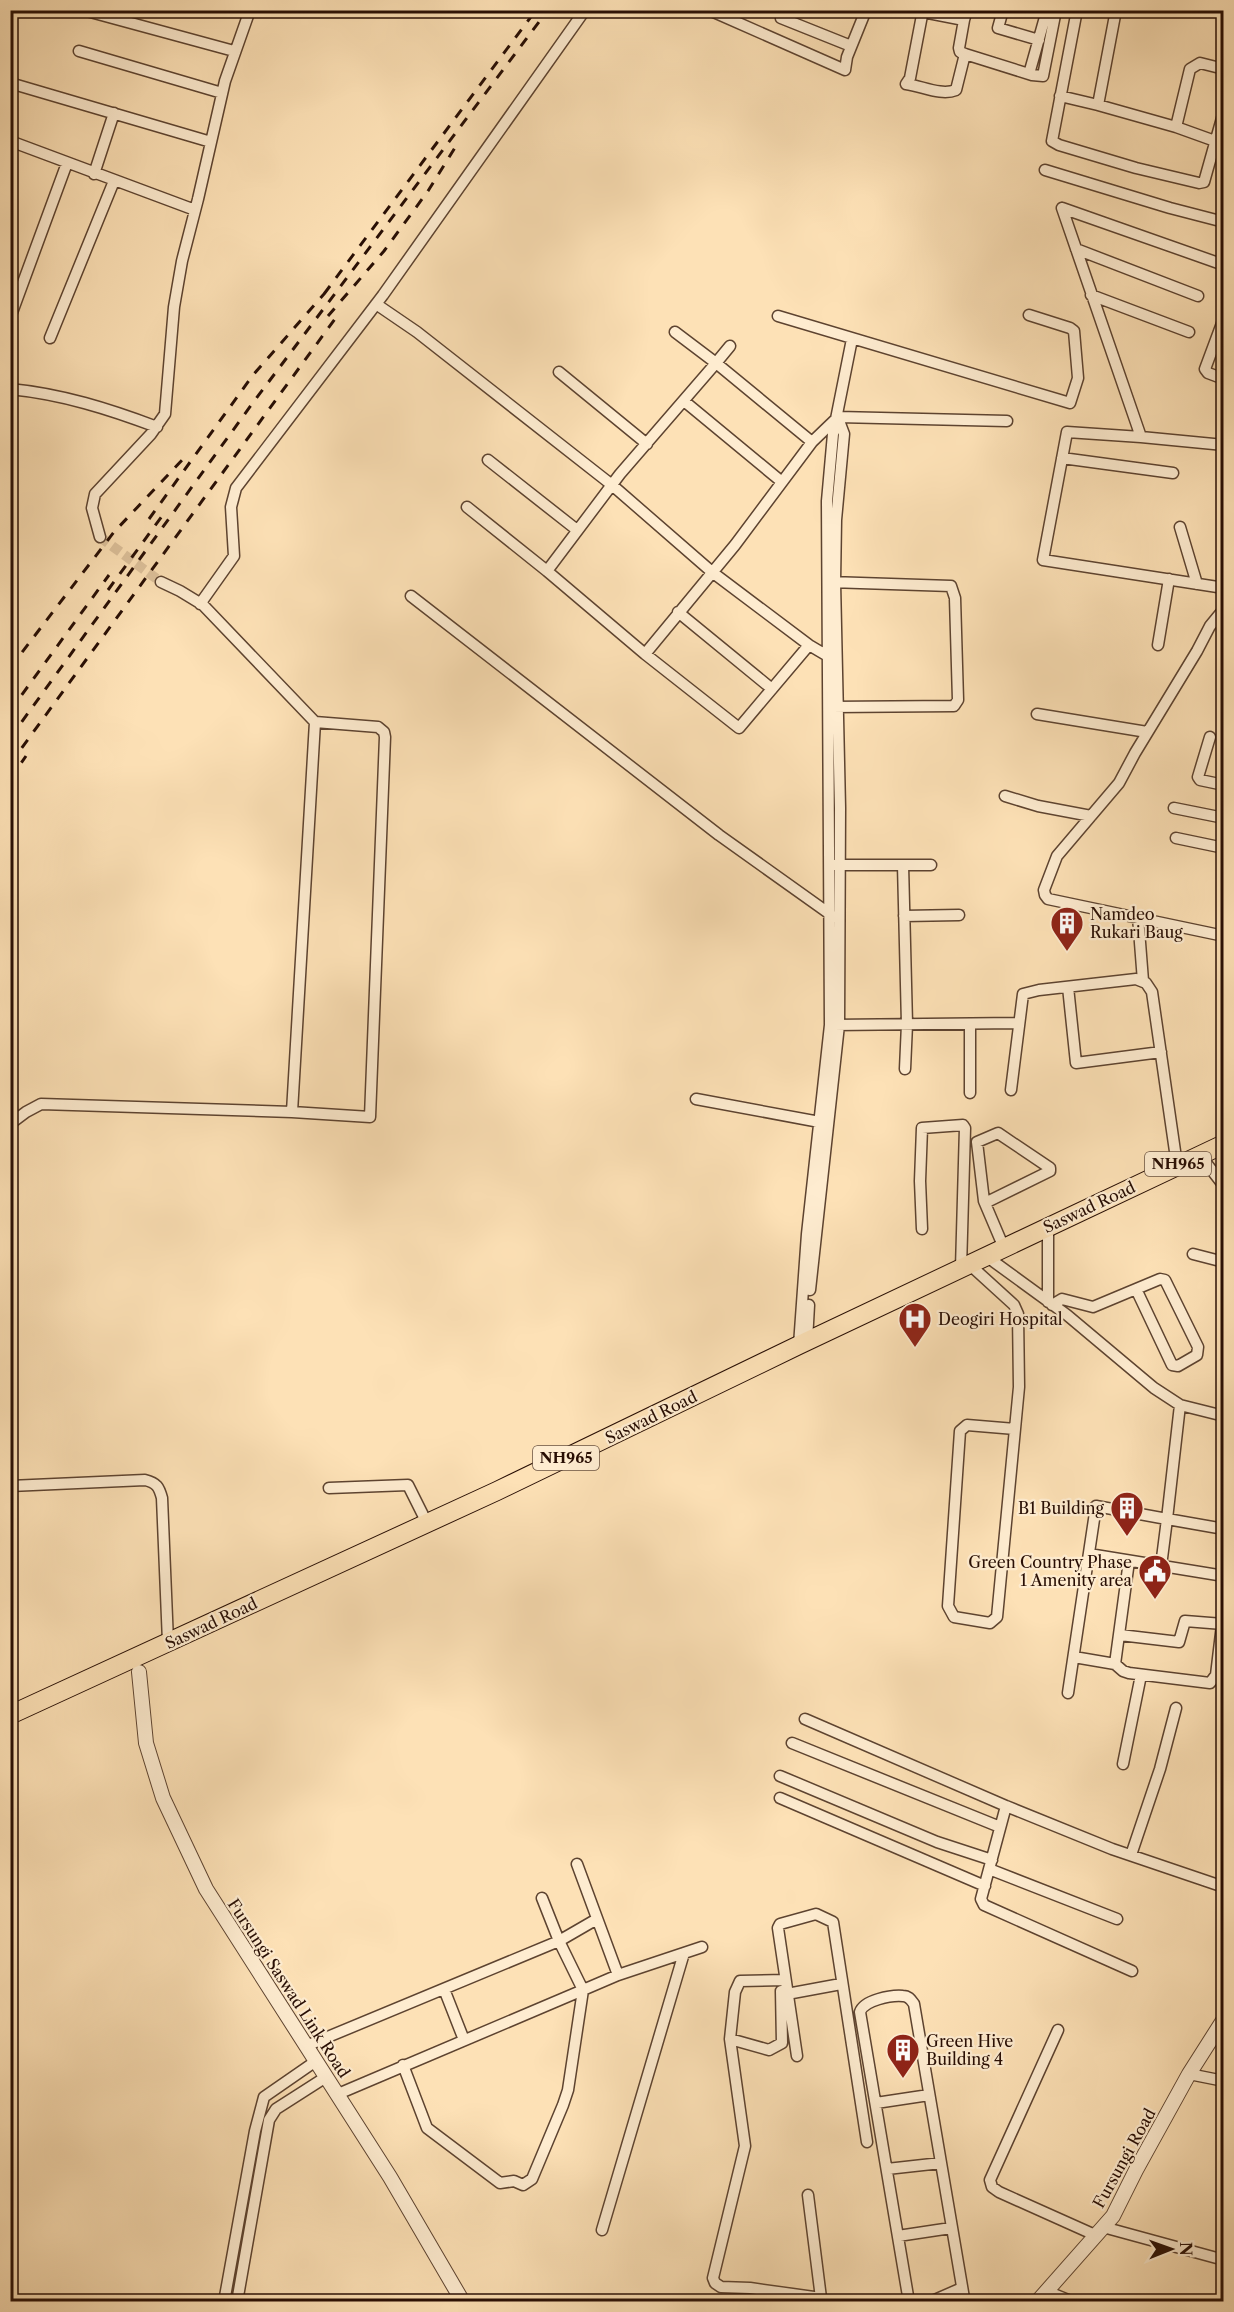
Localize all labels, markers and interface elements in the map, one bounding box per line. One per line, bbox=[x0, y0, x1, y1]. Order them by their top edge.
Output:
place label: Namdeo Rukari Baug bbox=[1090, 904, 1183, 942]
building icon: Namdeo Rukari Baug bbox=[1049, 905, 1085, 952]
road number: NH965 bbox=[1145, 1152, 1211, 1176]
street label: Saswad Road bbox=[1040, 1177, 1139, 1237]
hospital icon: Deogiri Hospital bbox=[897, 1301, 933, 1348]
place label: Deogiri Hospital bbox=[938, 1309, 1063, 1329]
street label: Saswad Road bbox=[602, 1386, 700, 1448]
road number: NH965 bbox=[533, 1446, 599, 1470]
building icon: B1 Building bbox=[1109, 1490, 1145, 1537]
place label: B1 Building bbox=[1018, 1498, 1105, 1518]
place label: Green Country Phase 1 Amenity area bbox=[968, 1552, 1133, 1590]
public building icon: Green Country Phase 1 Amenity area bbox=[1137, 1553, 1173, 1600]
street label: Saswad Road bbox=[162, 1593, 261, 1653]
street label: Fursungi Saswad Link Road bbox=[224, 1895, 355, 2082]
place label: Green Hive Building 4 bbox=[926, 2031, 1013, 2069]
building icon: Green Hive Building 4 bbox=[885, 2032, 921, 2079]
street label: Fursungi Road bbox=[1088, 2104, 1160, 2211]
north arrow bbox=[1141, 2219, 1201, 2279]
text: N bbox=[1176, 2242, 1196, 2256]

